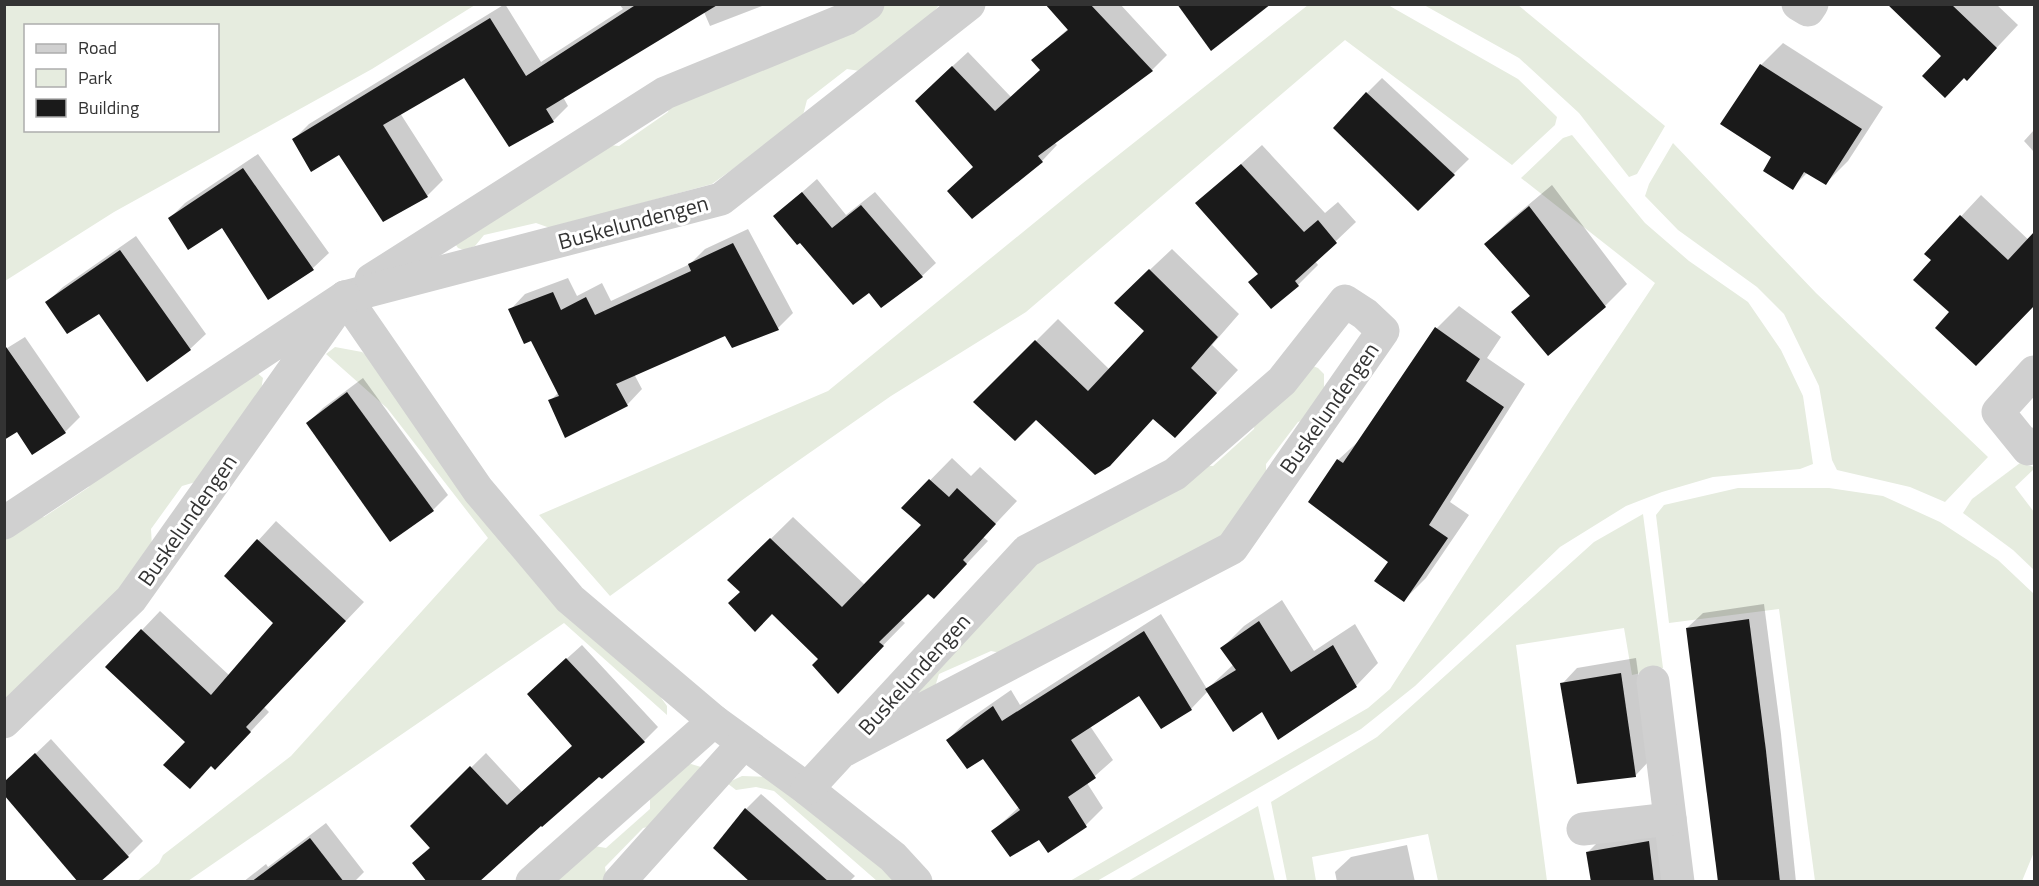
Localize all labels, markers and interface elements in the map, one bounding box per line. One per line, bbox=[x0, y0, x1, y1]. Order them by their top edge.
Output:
legend bbox=[24, 24, 219, 132]
text: Road bbox=[78, 34, 117, 61]
text: Park bbox=[78, 64, 113, 91]
text: Building bbox=[78, 94, 139, 121]
street label: Buskelundengen bbox=[554, 186, 712, 258]
street label: Buskelundengen bbox=[1271, 335, 1387, 481]
street label: Buskelundengen bbox=[129, 447, 245, 593]
street label: Buskelundengen bbox=[850, 605, 978, 743]

